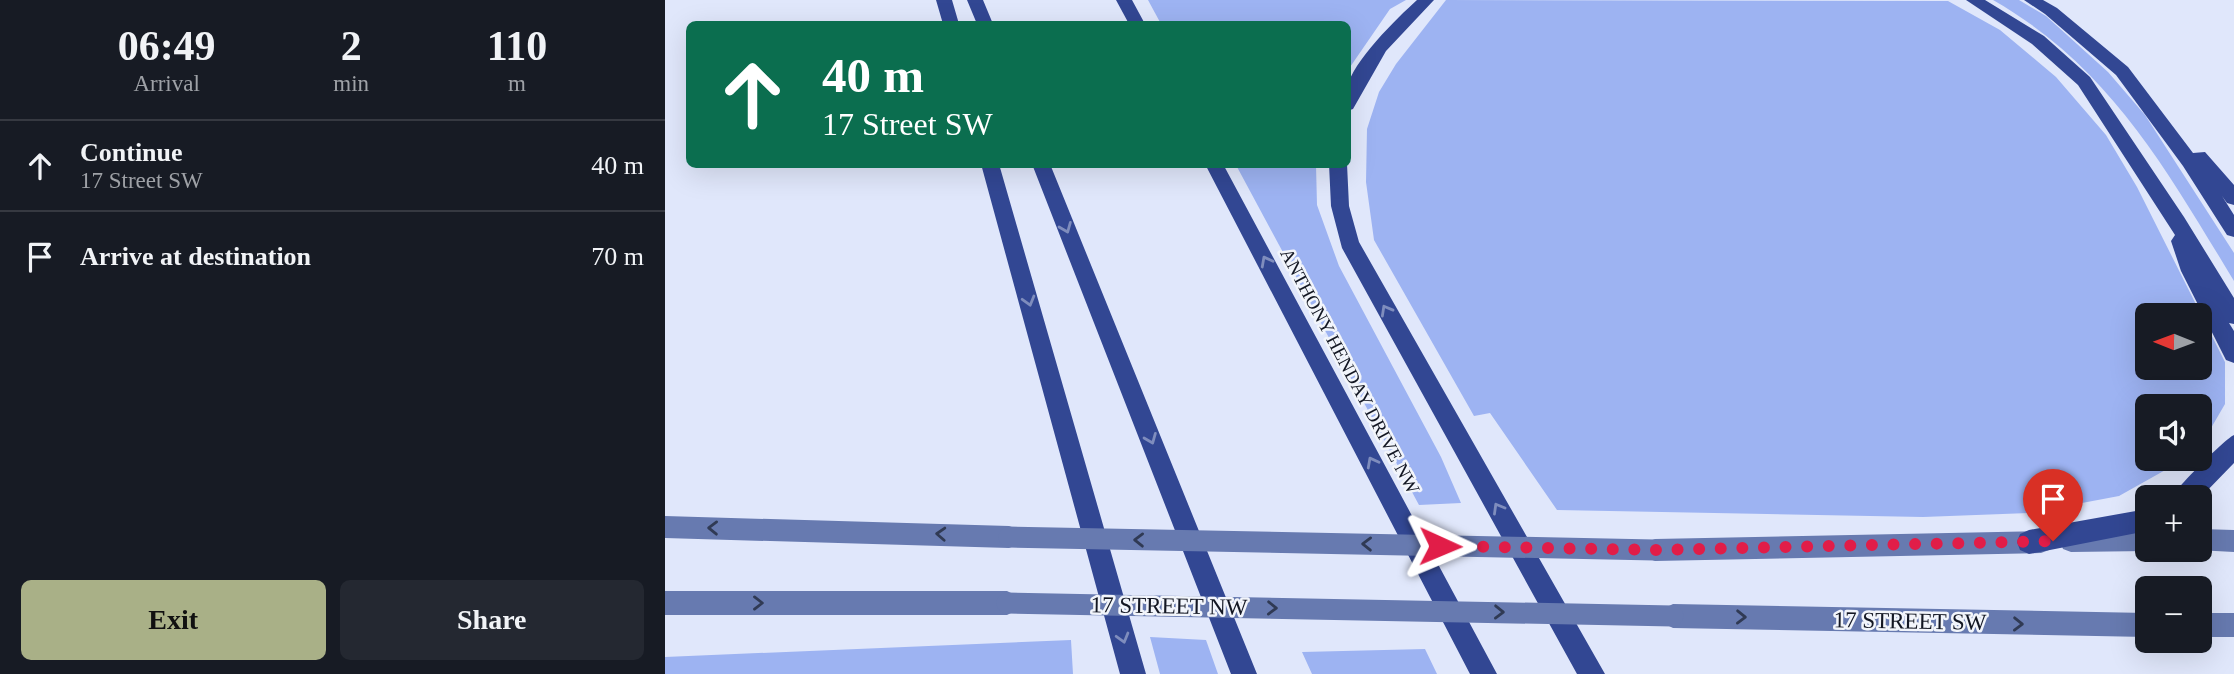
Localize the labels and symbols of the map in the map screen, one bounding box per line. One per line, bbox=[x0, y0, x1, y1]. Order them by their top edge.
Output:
one-way arrow bbox=[1058, 221, 1072, 233]
street label: ANTHONY HENDAY DRIVE NW bbox=[1276, 245, 1424, 497]
one-way arrow bbox=[1260, 256, 1274, 268]
one-way arrow bbox=[1020, 295, 1035, 307]
north arrow bbox=[2135, 303, 2212, 380]
one-way arrow bbox=[1381, 305, 1394, 317]
one-way arrow bbox=[1142, 432, 1156, 444]
one-way arrow bbox=[1367, 457, 1380, 469]
pin bbox=[2023, 469, 2083, 541]
one-way arrow bbox=[1493, 503, 1506, 516]
position arrow bbox=[1403, 509, 1477, 583]
one-way arrow bbox=[708, 520, 719, 535]
one-way arrow bbox=[935, 526, 946, 541]
one-way arrow bbox=[1133, 532, 1144, 547]
one-way arrow bbox=[1361, 536, 1371, 552]
street label: 17 STREET NW bbox=[1090, 592, 1248, 620]
one-way arrow bbox=[753, 595, 763, 611]
one-way arrow bbox=[1267, 600, 1277, 616]
one-way arrow bbox=[1494, 604, 1505, 620]
street label: 17 STREET SW bbox=[1833, 607, 1987, 635]
one-way arrow bbox=[1736, 610, 1747, 625]
one-way arrow bbox=[2013, 616, 2024, 631]
one-way arrow bbox=[1115, 632, 1129, 644]

